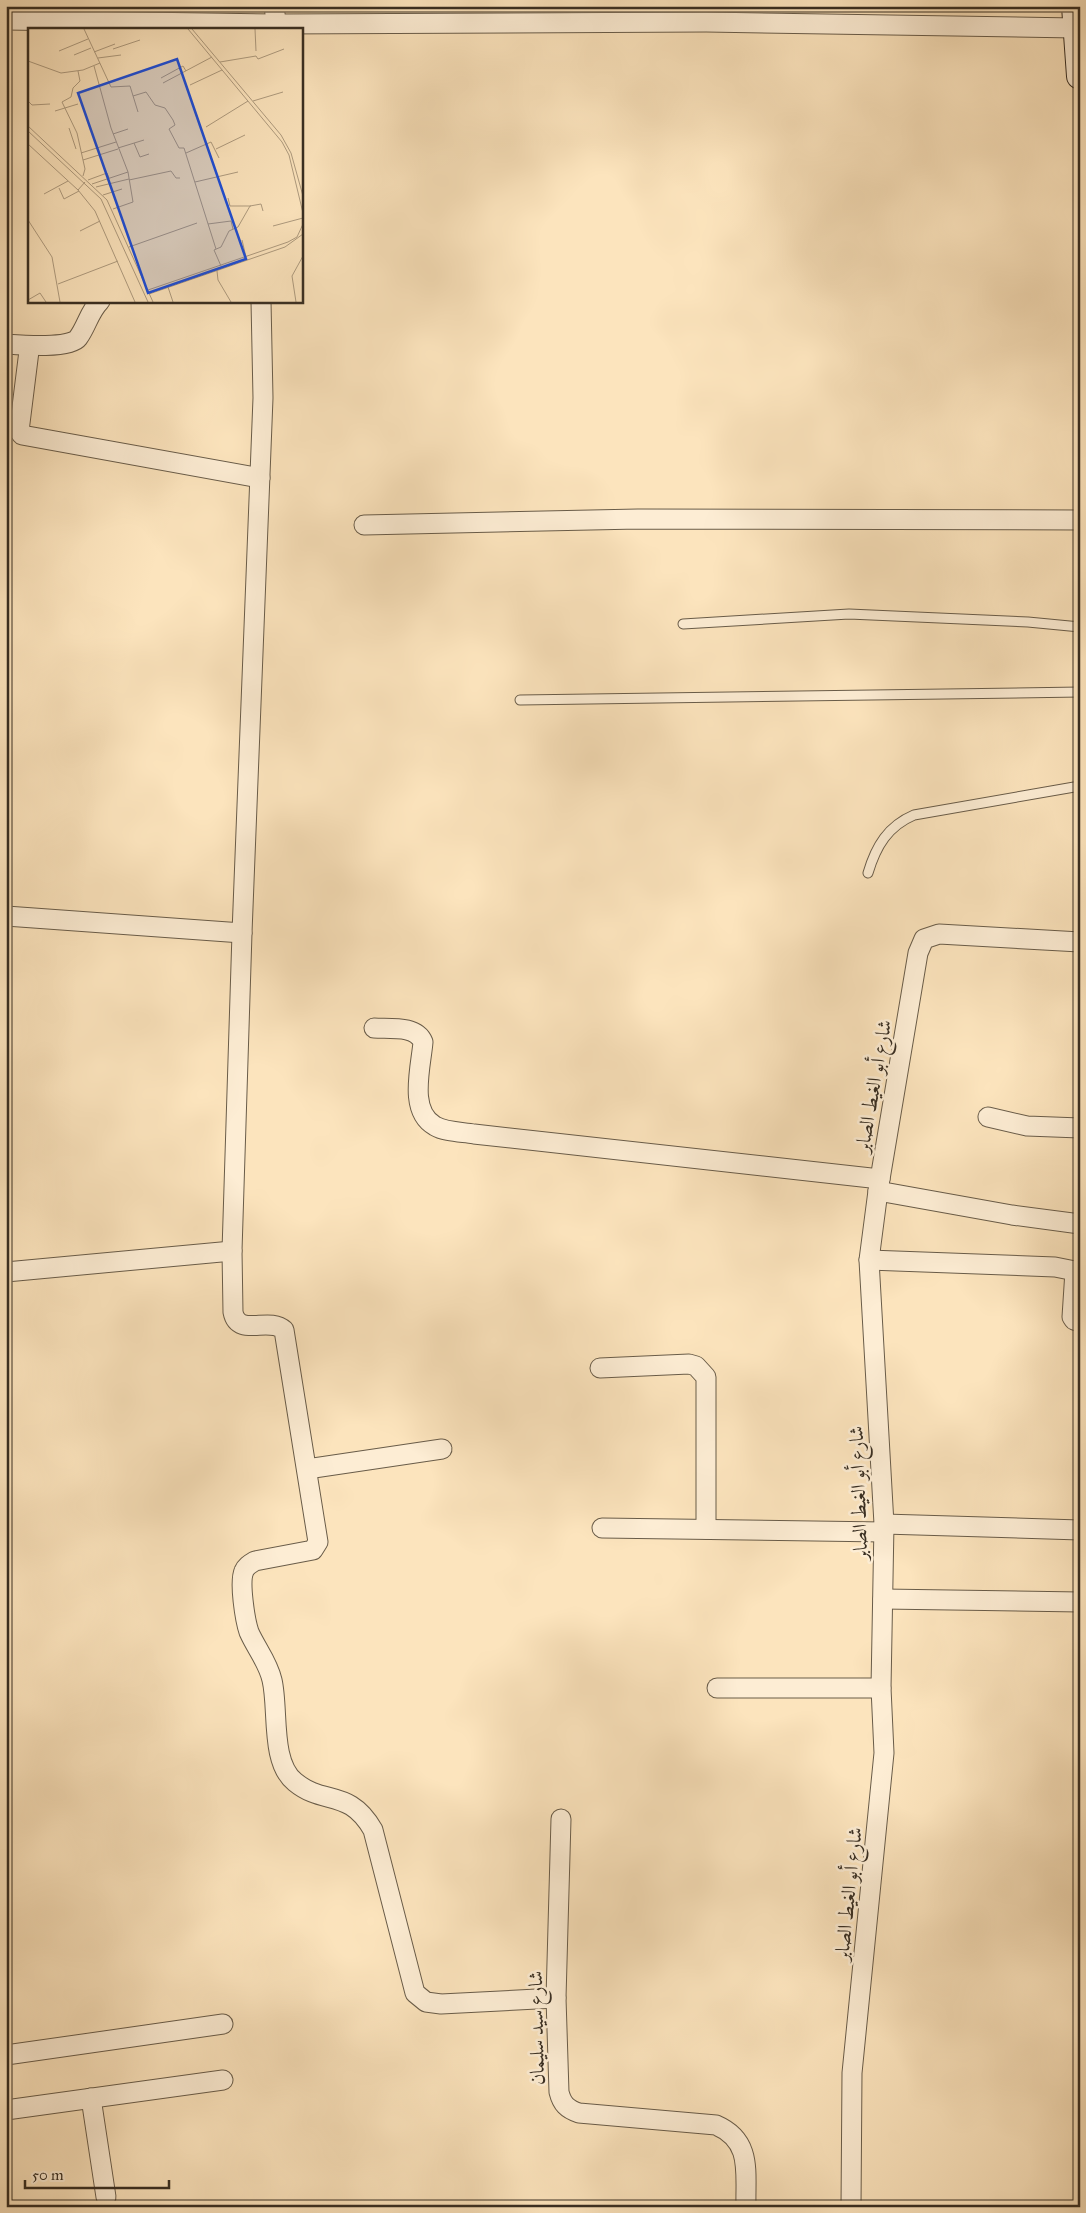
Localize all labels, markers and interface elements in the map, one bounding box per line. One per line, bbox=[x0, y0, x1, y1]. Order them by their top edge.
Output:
inset map bbox=[28, 28, 302, 302]
street label: شارع أبو الغيط الصابر bbox=[847, 1017, 902, 1157]
street label: شارع أبو الغيط الصابر bbox=[842, 1425, 878, 1563]
street label: شارع أبو الغيط الصابر bbox=[827, 1826, 873, 1965]
street label: شارع سيد سليمان bbox=[523, 1970, 555, 2085]
scale bar bbox=[25, 2158, 169, 2190]
text: 50 m bbox=[32, 2166, 64, 2184]

